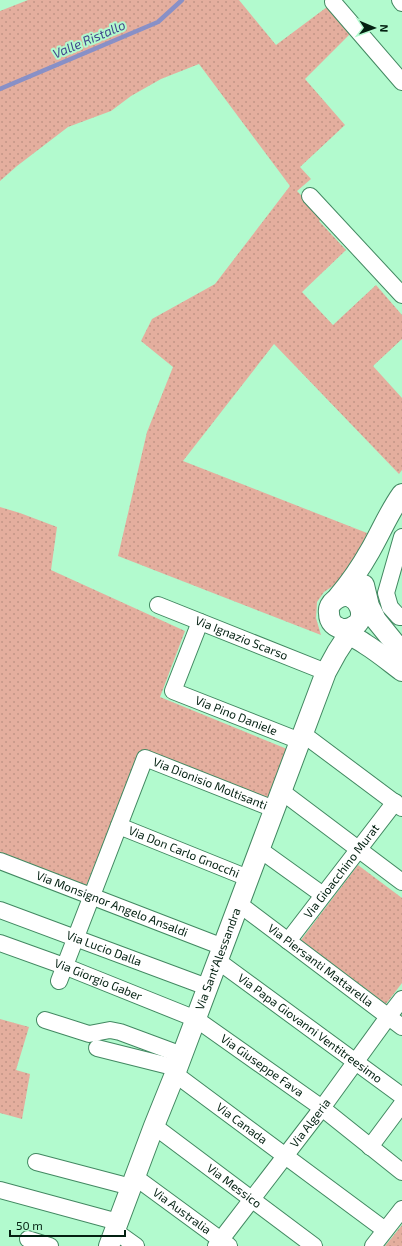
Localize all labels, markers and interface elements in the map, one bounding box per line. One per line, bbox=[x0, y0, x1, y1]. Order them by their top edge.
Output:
north arrow bbox=[354, 8, 394, 48]
water label: Valle Ristallo bbox=[50, 17, 128, 61]
text: N bbox=[378, 24, 391, 33]
street label: Via Ignazio Scarso bbox=[194, 613, 291, 662]
street label: Via Pino Daniele bbox=[193, 692, 280, 737]
street label: Via Dionisio Moltisanti bbox=[151, 754, 270, 812]
street label: Via Gioacchino Murat bbox=[300, 820, 382, 920]
street label: Via Don Carlo Gnocchi bbox=[127, 823, 242, 880]
street label: Via Monsignor Angelo Ansaldi bbox=[34, 868, 190, 939]
street label: Via Sant'Alessandra bbox=[192, 906, 243, 1012]
street label: Via Piersanti Mattarella bbox=[265, 920, 377, 1009]
street label: Via Lucio Dalla bbox=[65, 927, 144, 968]
street label: Via Giorgio Gaber bbox=[53, 955, 145, 1003]
street label: Via Papa Giovanni Ventitreesimo bbox=[236, 970, 386, 1085]
street label: Via Giuseppe Fava bbox=[218, 1031, 307, 1099]
street label: Via Algeria bbox=[286, 1095, 333, 1150]
street label: Via Canada bbox=[214, 1099, 271, 1146]
street label: Via Messico bbox=[205, 1160, 265, 1210]
street label: Via Australia bbox=[150, 1185, 214, 1237]
scale bar bbox=[10, 1212, 125, 1238]
text: 50 m bbox=[16, 1218, 43, 1232]

